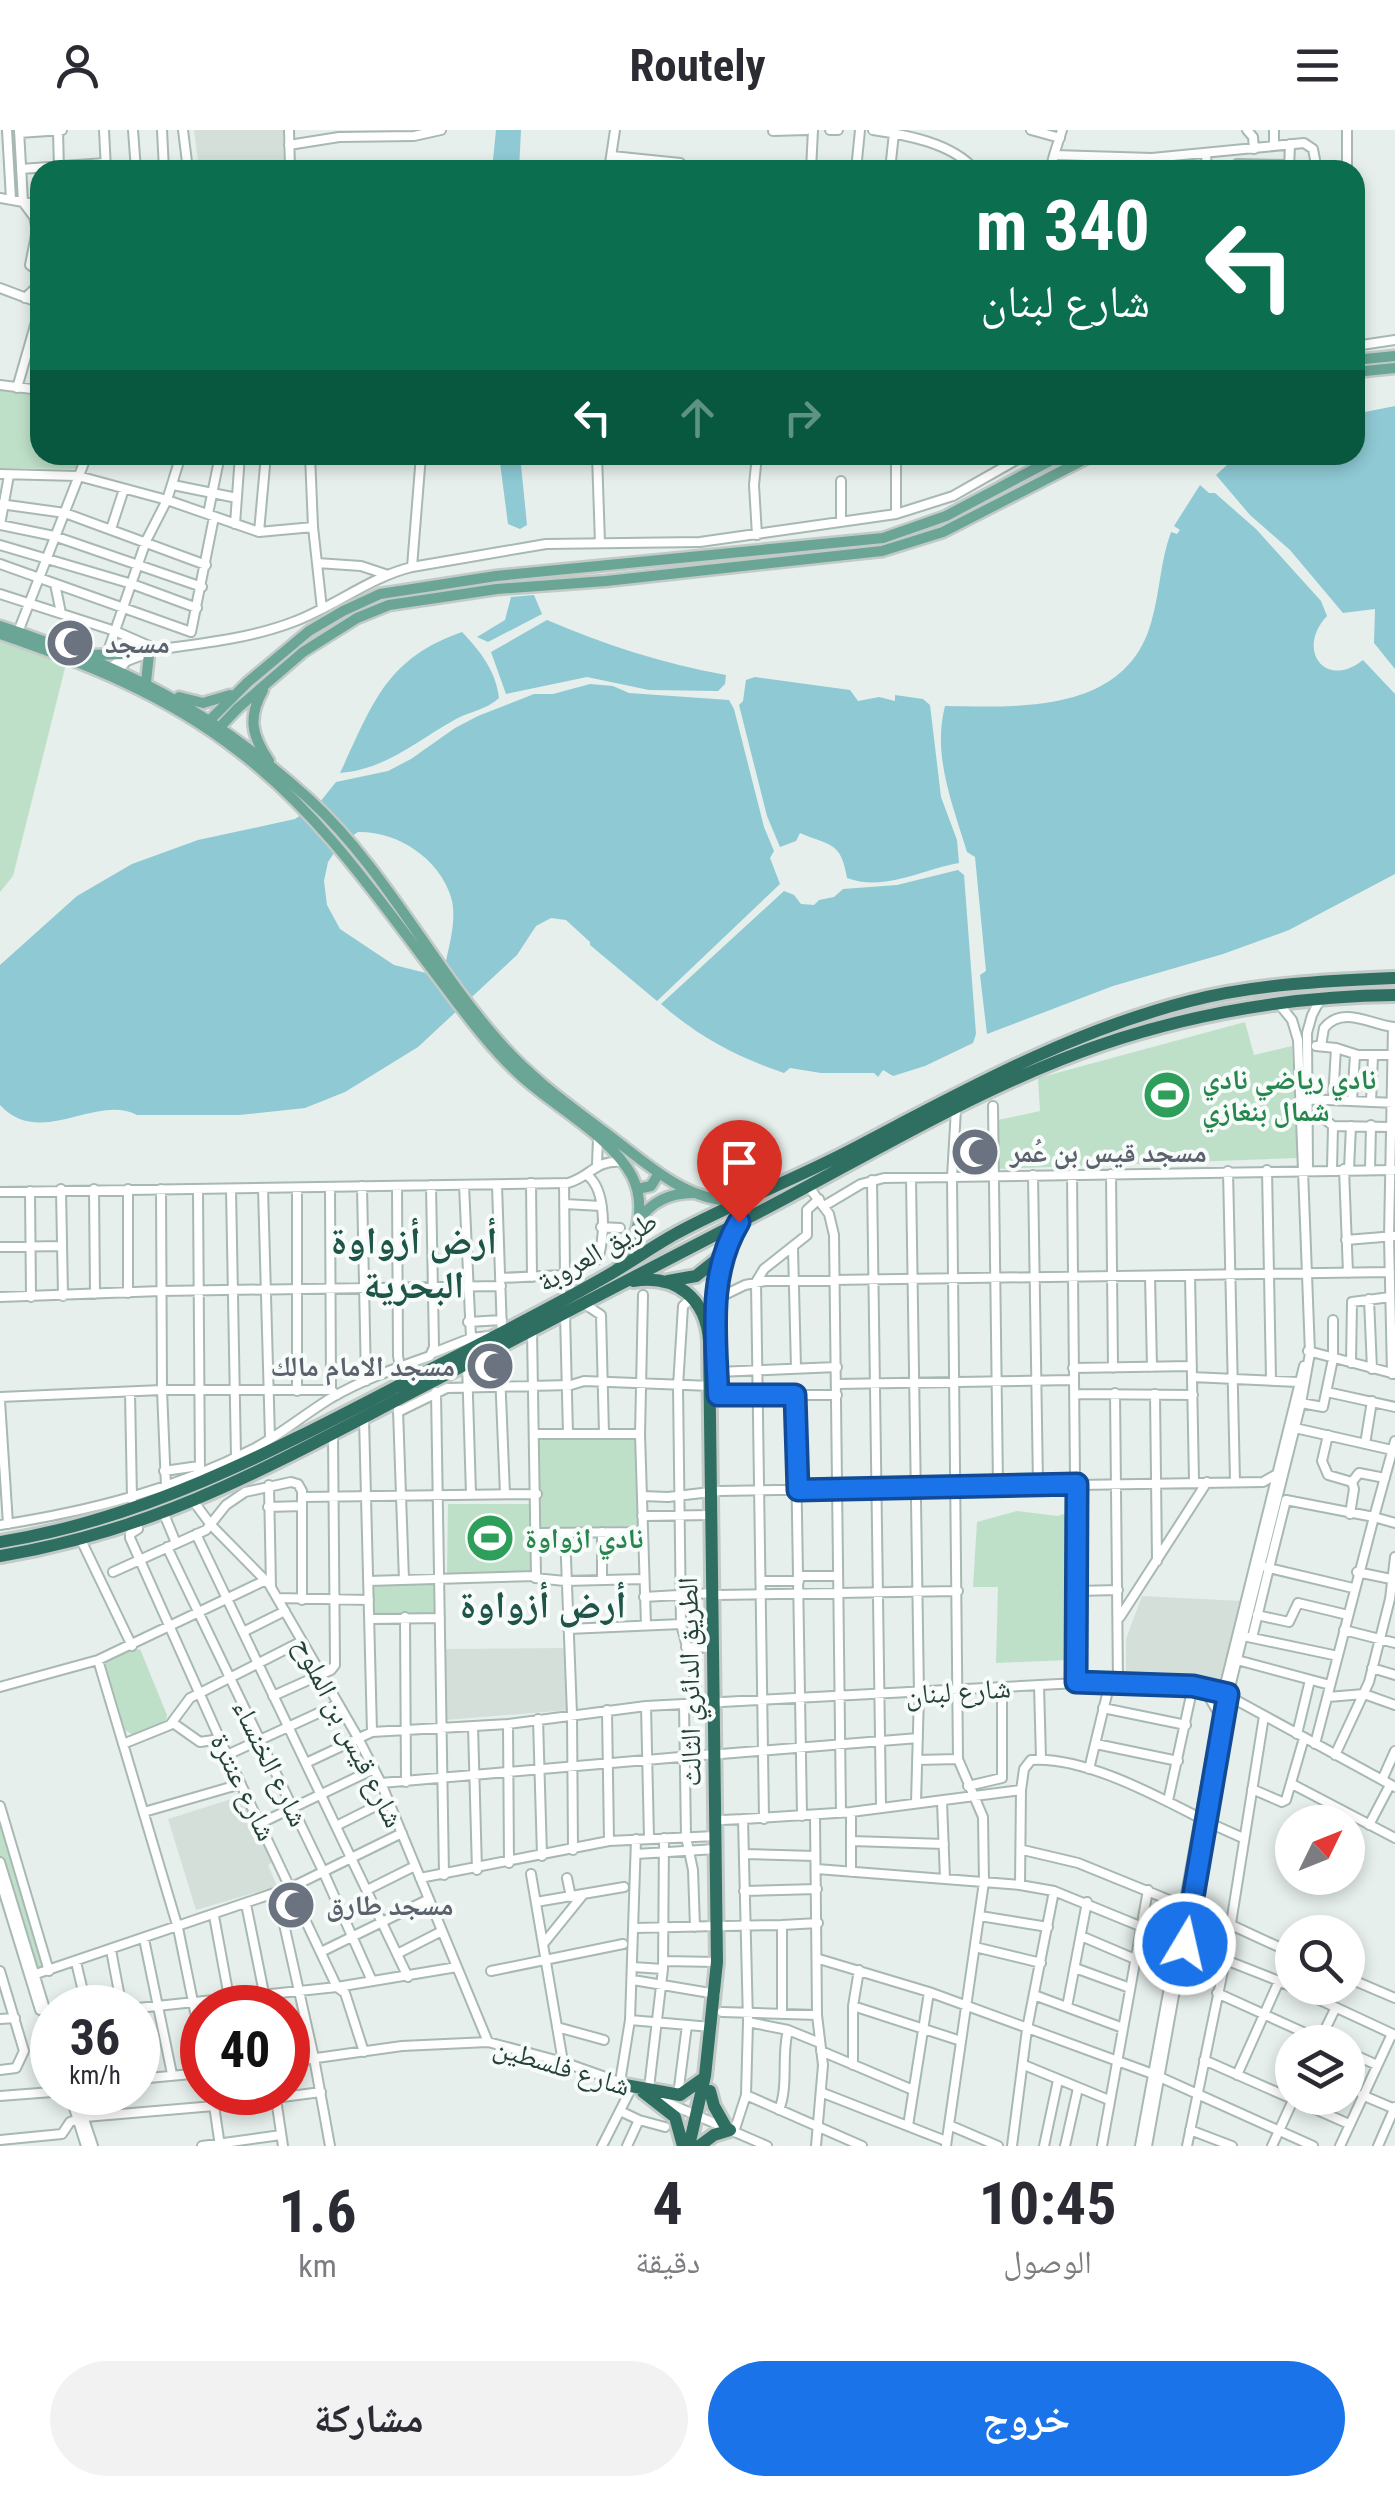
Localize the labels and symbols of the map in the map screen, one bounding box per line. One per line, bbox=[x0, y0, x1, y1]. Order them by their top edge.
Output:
mosque icon: مسجد bbox=[44, 617, 96, 669]
place label: مسجد bbox=[105, 627, 170, 660]
place label: نادي رياضي نادي شمال بنغازي bbox=[1202, 1063, 1376, 1134]
sports icon: نادي رياضي نادي شمال بنغازي bbox=[1141, 1069, 1193, 1121]
pin bbox=[697, 1120, 782, 1223]
mosque icon: مسجد قيس بن عُمر bbox=[949, 1126, 1001, 1178]
place label: مسجد قيس بن عُمر bbox=[1009, 1136, 1207, 1170]
street label: طريق العروبة bbox=[532, 1204, 663, 1300]
district label: أرض أزواوة البحرية bbox=[331, 1217, 497, 1307]
mosque icon: مسجد الامام مالك bbox=[464, 1340, 516, 1392]
place label: مسجد الامام مالك bbox=[271, 1350, 455, 1386]
sports icon: نادي ازواوة bbox=[464, 1512, 516, 1564]
place label: نادي ازواوة bbox=[525, 1522, 643, 1561]
street label: الطريق الدائري الثالث bbox=[671, 1577, 714, 1787]
district label: أرض أزواوة bbox=[460, 1581, 626, 1628]
street label: شارع قيس بن الملوح bbox=[286, 1632, 411, 1833]
street label: شارع لبنان bbox=[904, 1671, 1012, 1713]
street label: شارع الخنساء bbox=[225, 1694, 315, 1832]
street label: شارع عنترة bbox=[203, 1728, 284, 1846]
north arrow bbox=[1275, 1805, 1365, 1895]
mosque icon: مسجد طارق bbox=[265, 1879, 317, 1931]
place label: مسجد طارق bbox=[326, 1889, 453, 1922]
position arrow bbox=[1133, 1892, 1237, 1996]
speed limit sign: 40 bbox=[180, 1985, 310, 2115]
street label: شارع فلسطين bbox=[489, 2030, 634, 2104]

